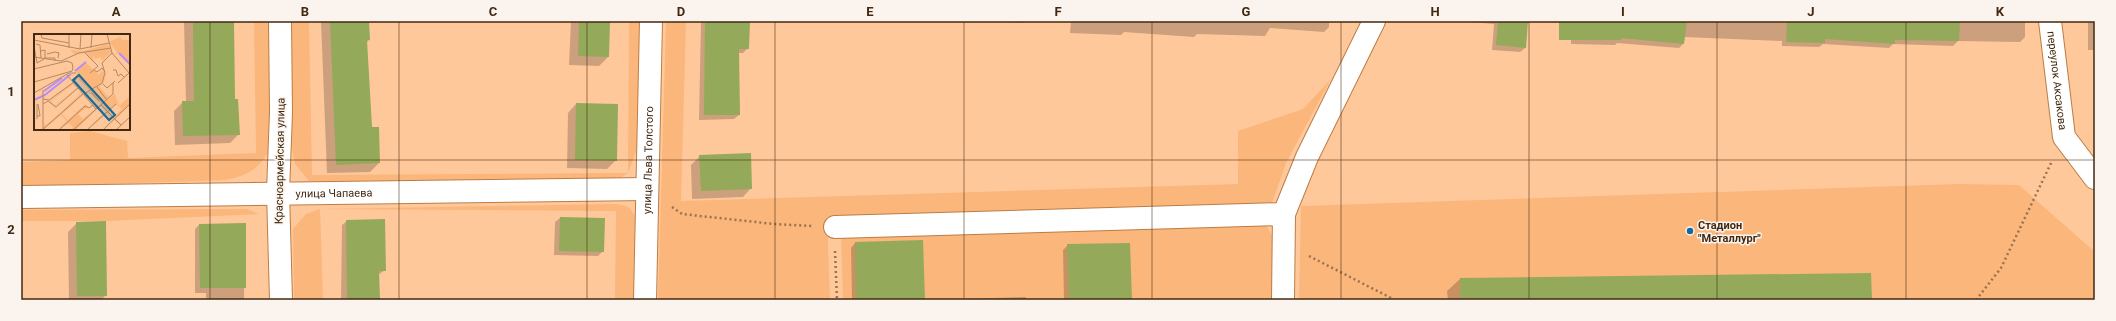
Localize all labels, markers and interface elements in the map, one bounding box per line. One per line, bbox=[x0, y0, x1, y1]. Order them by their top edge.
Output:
text: A bbox=[112, 4, 121, 19]
text: B bbox=[301, 4, 309, 19]
text: C bbox=[489, 4, 498, 19]
text: D bbox=[677, 4, 685, 19]
text: E bbox=[866, 4, 874, 19]
text: F bbox=[1054, 4, 1062, 19]
text: G bbox=[1242, 4, 1251, 19]
text: H bbox=[1430, 4, 1440, 19]
text: I bbox=[1621, 4, 1625, 19]
text: J bbox=[1807, 4, 1815, 19]
text: K bbox=[1996, 4, 2005, 19]
street label: переулок Аксакова bbox=[2045, 30, 2070, 131]
inset map bbox=[34, 34, 130, 130]
text: 1 bbox=[7, 84, 15, 99]
street label: Красноармейская улица bbox=[272, 98, 288, 224]
street label: улица Льва Толстого bbox=[640, 106, 656, 214]
street label: улица Чапаева bbox=[295, 186, 373, 200]
place label: Стадион "Металлург" bbox=[1698, 219, 1761, 245]
text: 2 bbox=[7, 222, 15, 237]
marker: Стадион "Металлург" bbox=[1685, 226, 1695, 236]

